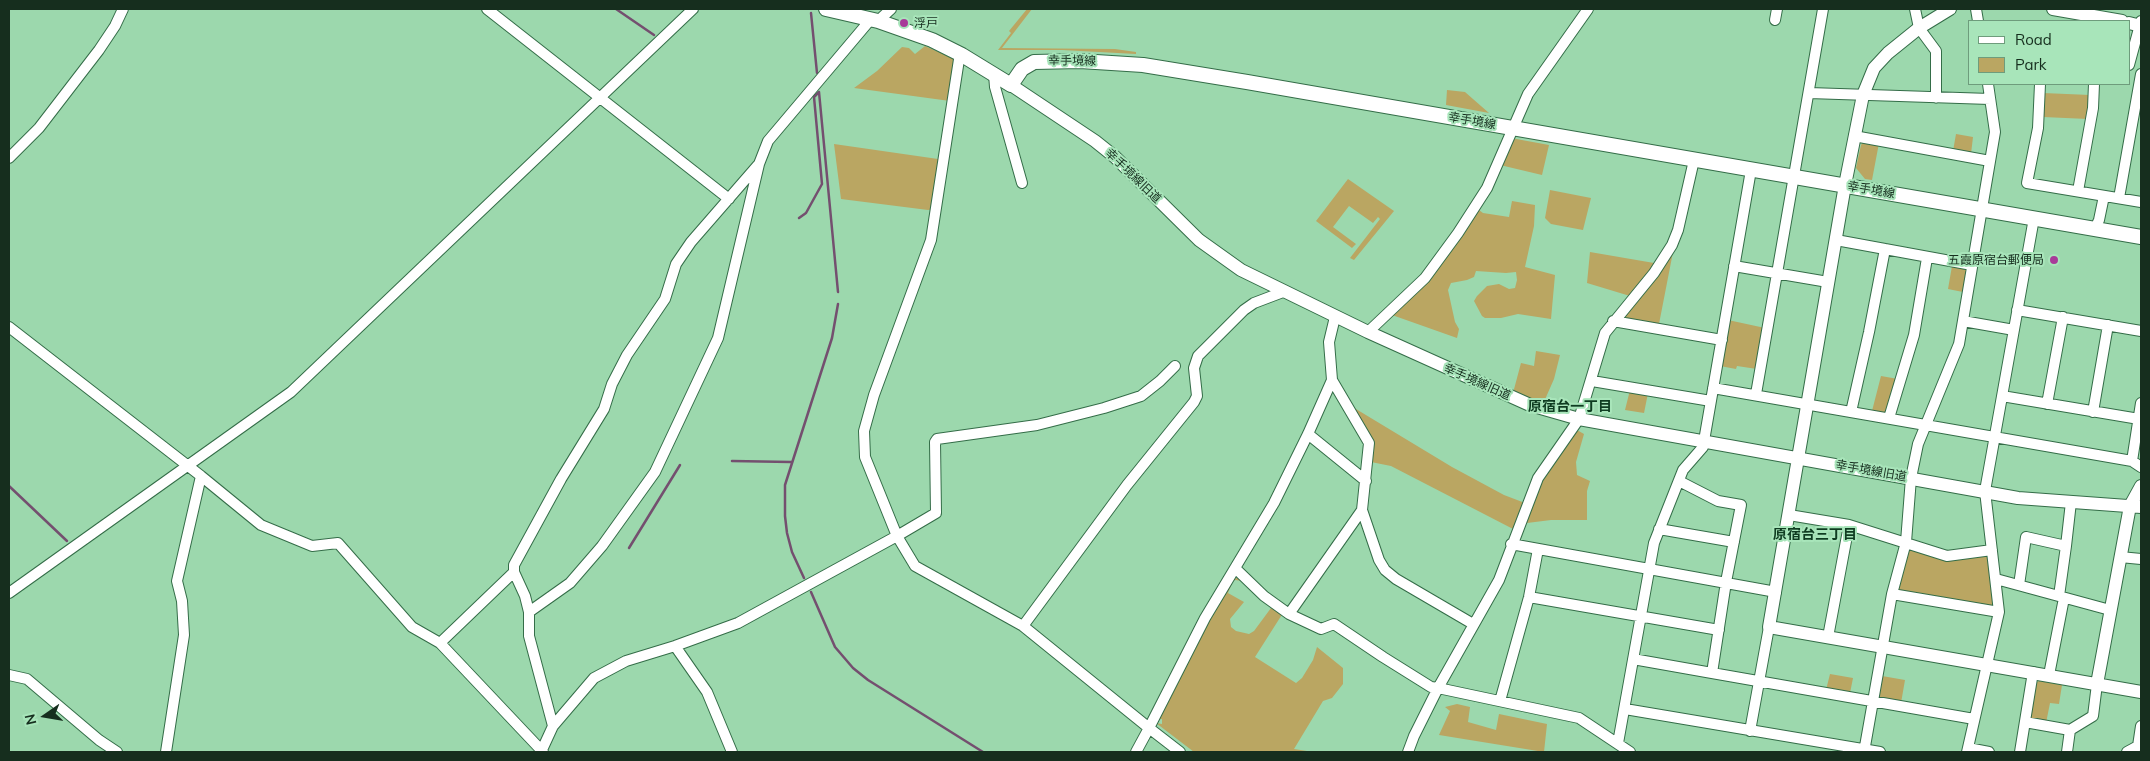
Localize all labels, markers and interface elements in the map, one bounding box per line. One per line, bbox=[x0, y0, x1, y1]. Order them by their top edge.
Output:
place label: 浮戸 bbox=[914, 16, 938, 30]
marker: 浮戸 bbox=[898, 17, 910, 29]
legend bbox=[1968, 20, 2130, 85]
text: Road bbox=[2015, 30, 2052, 49]
street label: 幸手境線 bbox=[1048, 53, 1096, 69]
text: Park bbox=[2015, 55, 2047, 74]
street label: 幸手境線 bbox=[1447, 110, 1497, 132]
street label: 幸手境線旧道 bbox=[1102, 146, 1164, 206]
street label: 幸手境線 bbox=[1846, 179, 1896, 201]
place label: 五霞原宿台郵便局 bbox=[1948, 253, 2044, 267]
marker: 五霞原宿台郵便局 bbox=[2048, 254, 2060, 266]
street label: 幸手境線旧道 bbox=[1441, 361, 1513, 403]
district label: 原宿台一丁目 bbox=[1528, 399, 1612, 415]
street label: 幸手境線旧道 bbox=[1834, 458, 1908, 484]
district label: 原宿台三丁目 bbox=[1773, 527, 1857, 543]
north arrow bbox=[20, 691, 70, 741]
text: N bbox=[20, 712, 40, 727]

